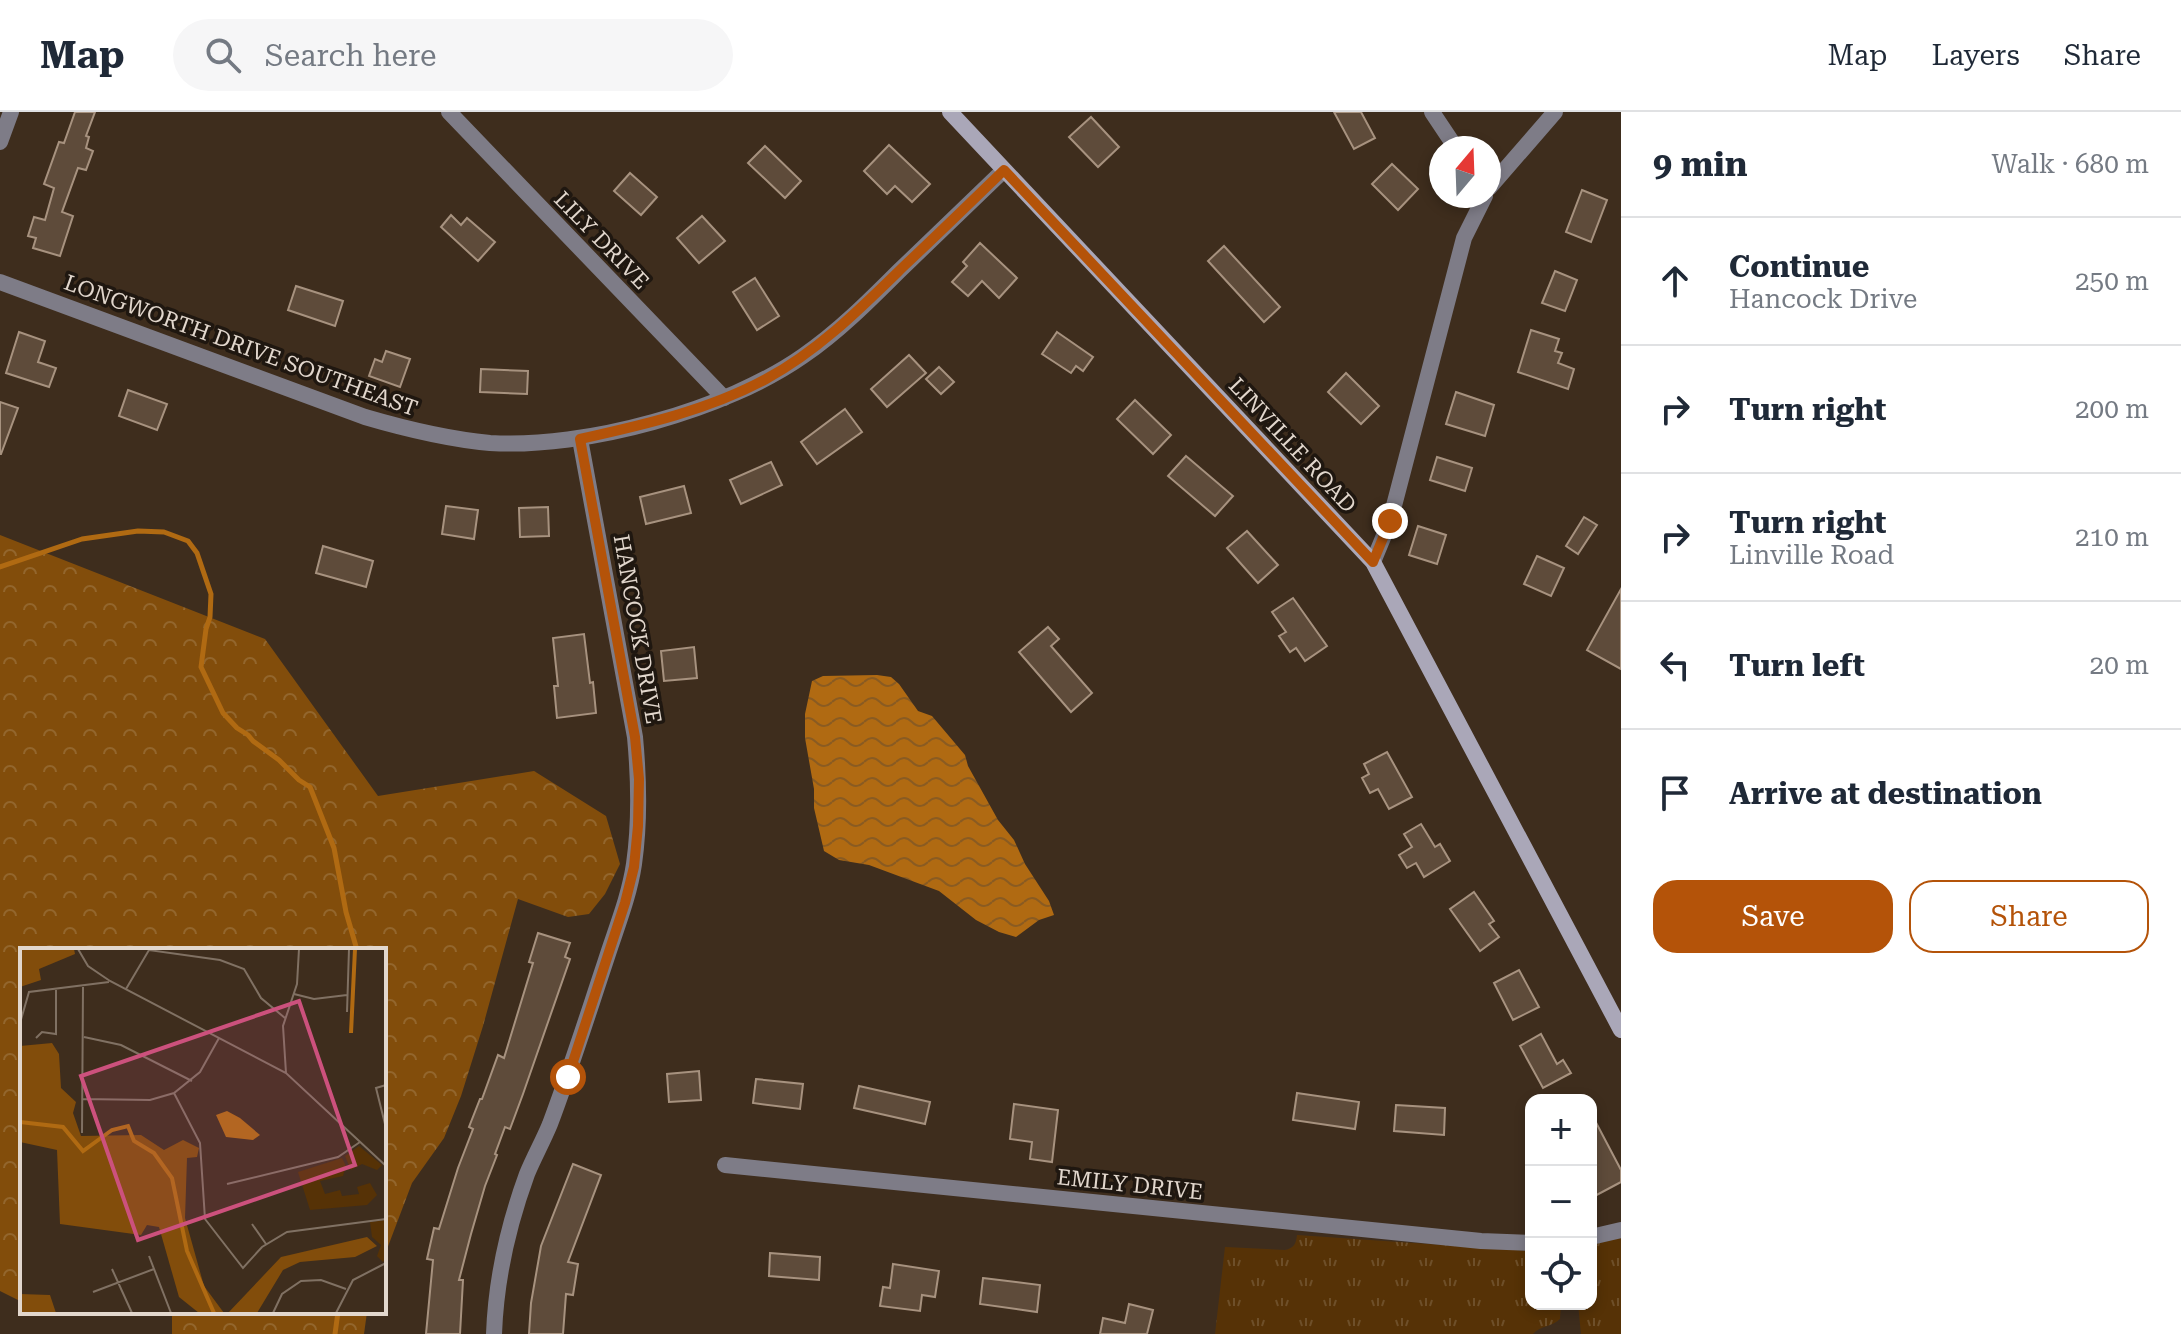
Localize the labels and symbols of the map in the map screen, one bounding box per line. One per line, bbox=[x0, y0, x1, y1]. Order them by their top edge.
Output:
north arrow bbox=[1429, 136, 1501, 208]
street label: LILY DRIVE bbox=[549, 187, 654, 294]
street label: LONGWORTH DRIVE SOUTHEAST bbox=[61, 270, 421, 421]
street label: LINVILLE ROAD bbox=[1224, 373, 1361, 518]
route end bbox=[1372, 503, 1408, 539]
street label: HANCOCK DRIVE bbox=[609, 532, 666, 726]
inset map bbox=[20, 948, 386, 1314]
route start bbox=[550, 1059, 586, 1095]
street label: EMILY DRIVE bbox=[1056, 1164, 1204, 1205]

